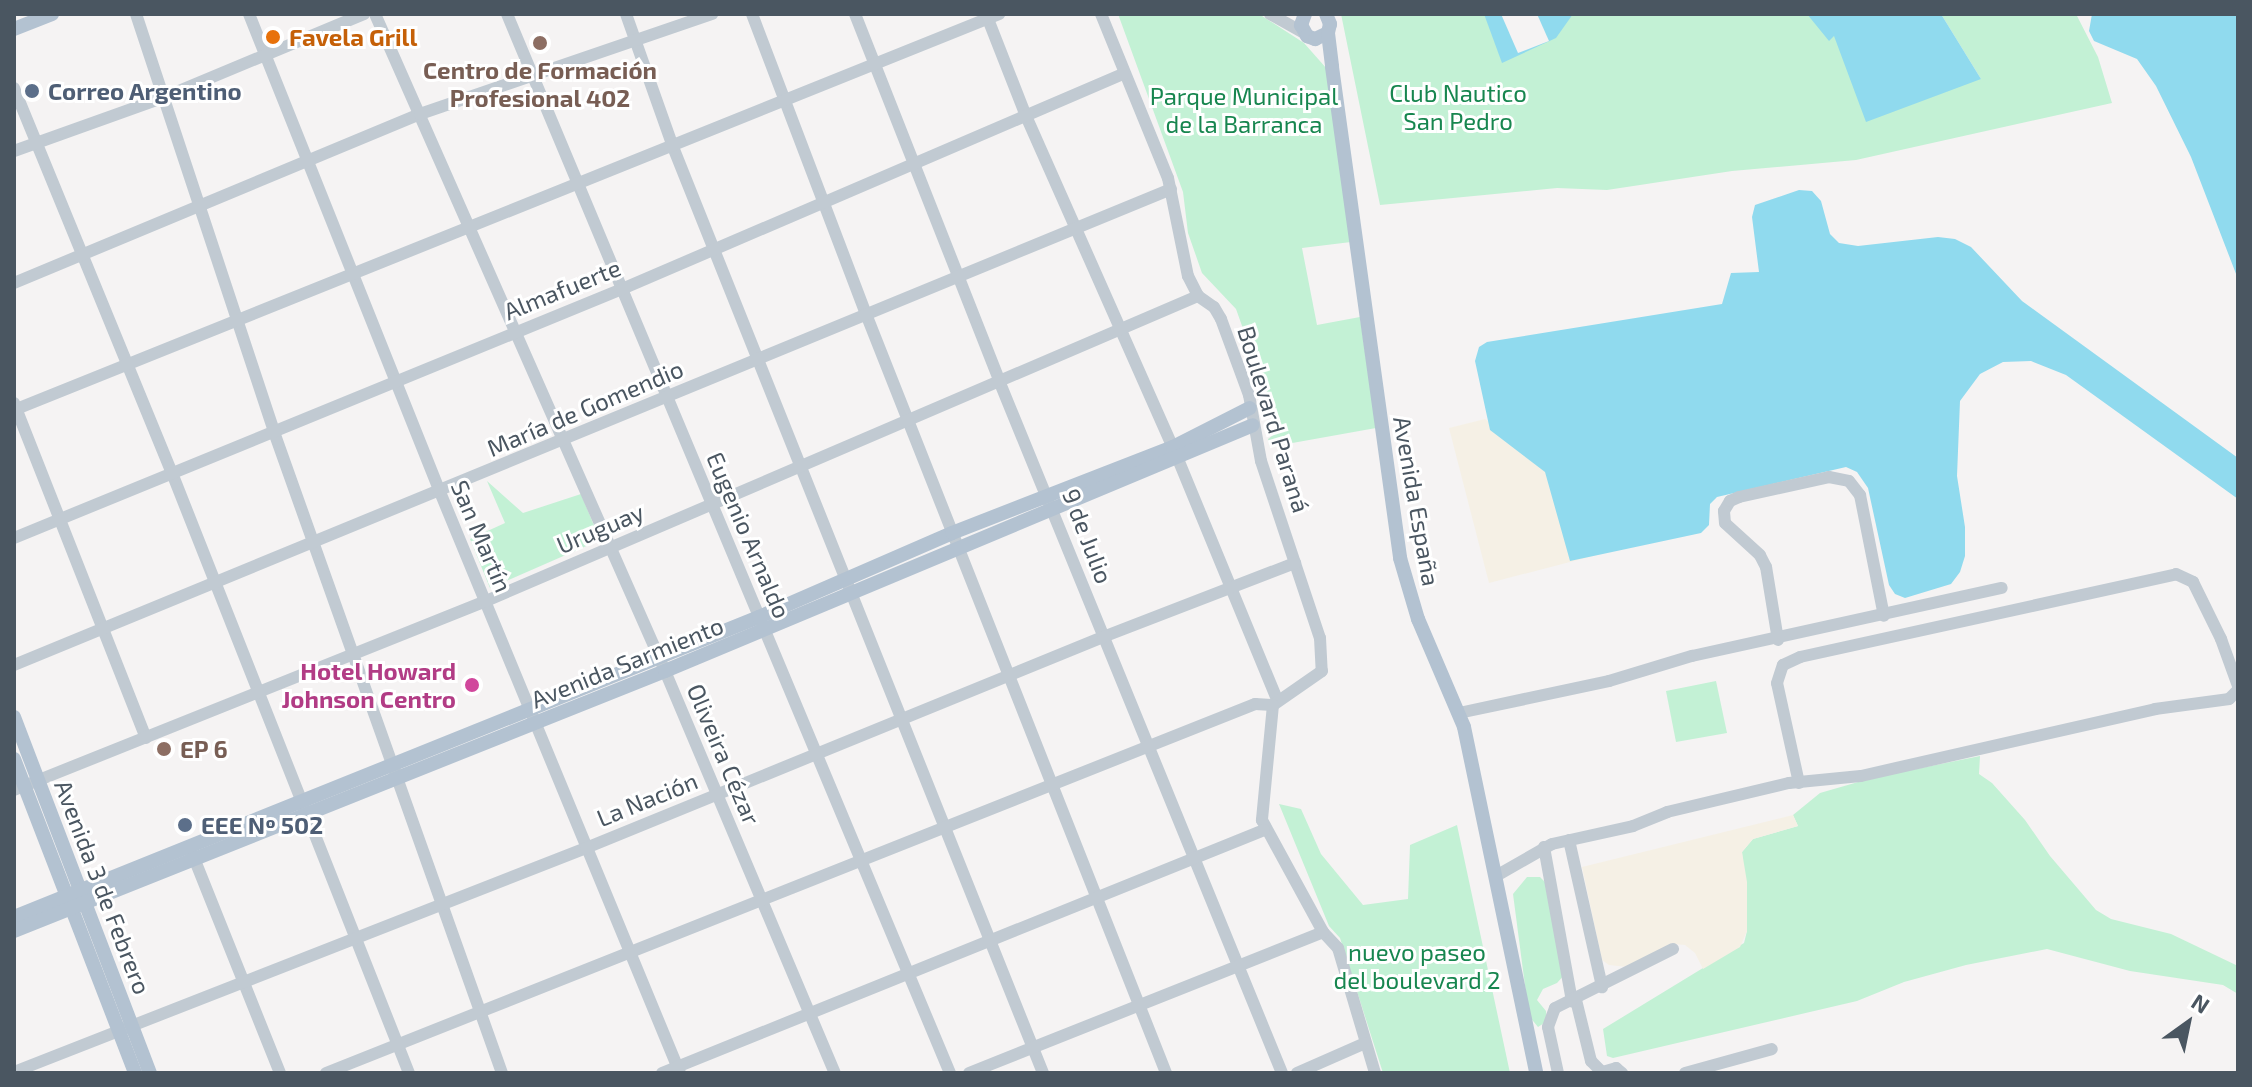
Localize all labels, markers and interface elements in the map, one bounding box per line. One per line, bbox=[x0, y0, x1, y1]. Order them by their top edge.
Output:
place label: Favela Grill bbox=[289, 23, 417, 51]
marker: Favela Grill bbox=[264, 28, 282, 46]
marker: Centro de Formación Profesional 402 bbox=[531, 34, 549, 52]
place label: Centro de Formación Profesional 402 bbox=[423, 56, 657, 112]
place label: Correo Argentino bbox=[48, 77, 242, 105]
park label: Club Nautico San Pedro bbox=[1389, 79, 1527, 135]
marker: Correo Argentino bbox=[23, 82, 41, 100]
park label: Parque Municipal de la Barranca bbox=[1150, 82, 1338, 138]
street label: Almafuerte bbox=[499, 252, 625, 326]
street label: Boulevard Paraná bbox=[1232, 322, 1316, 516]
street label: María de Gomendio bbox=[483, 354, 687, 462]
street label: Avenida España bbox=[1388, 414, 1446, 588]
street label: Eugenio Arnaldo bbox=[701, 447, 797, 623]
street label: San Martín bbox=[446, 476, 518, 596]
street label: 9 de Julio bbox=[1057, 484, 1119, 588]
street label: Uruguay bbox=[552, 497, 648, 559]
street label: Avenida Sarmiento bbox=[527, 610, 727, 714]
place label: Hotel Howard Johnson Centro bbox=[281, 657, 456, 713]
marker: Hotel Howard Johnson Centro bbox=[463, 676, 481, 694]
street label: Oliveira Cézar bbox=[681, 679, 767, 829]
place label: EP 6 bbox=[180, 735, 228, 763]
marker: EP 6 bbox=[155, 740, 173, 758]
street label: La Nación bbox=[592, 766, 702, 832]
street label: Avenida 3 de Febrero bbox=[49, 776, 157, 998]
place label: EEE Nº 502 bbox=[201, 811, 323, 839]
marker: EEE Nº 502 bbox=[176, 816, 194, 834]
park label: nuevo paseo del boulevard 2 bbox=[1333, 938, 1501, 994]
north arrow bbox=[2148, 983, 2228, 1063]
text: N bbox=[2187, 988, 2215, 1018]

